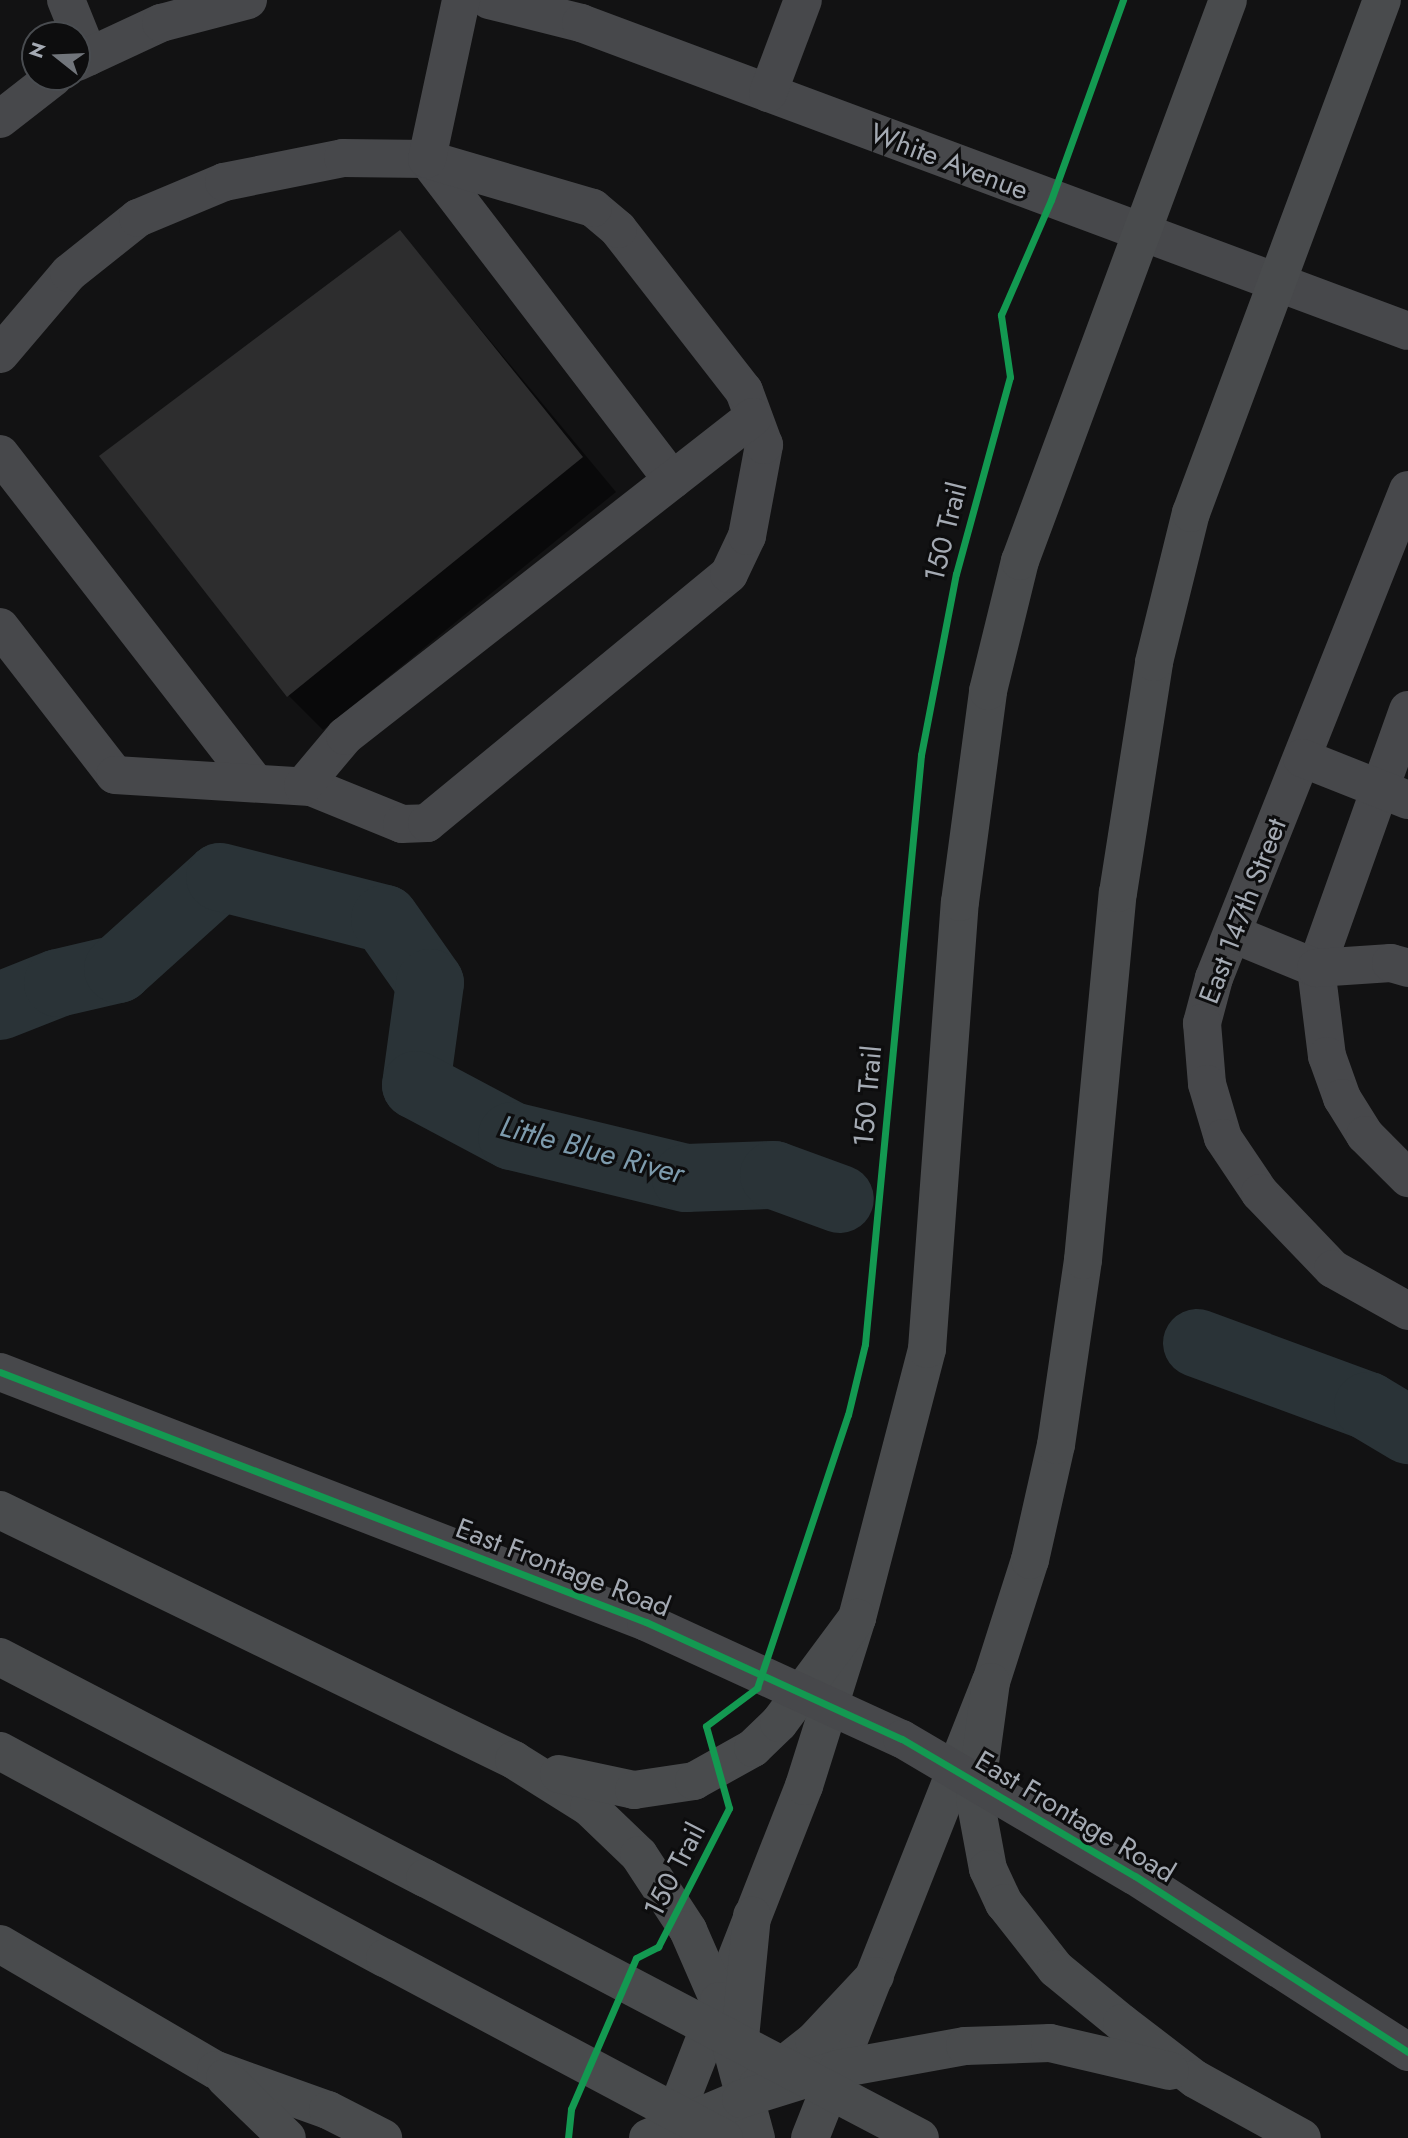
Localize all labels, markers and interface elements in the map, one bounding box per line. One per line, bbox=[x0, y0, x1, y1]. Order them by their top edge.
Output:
north arrow bbox=[21, 21, 91, 91]
text: N bbox=[22, 39, 53, 61]
street label: White Avenue bbox=[865, 116, 1033, 208]
street label: 150 Trail bbox=[917, 479, 975, 585]
street label: East 147th Street bbox=[1192, 814, 1294, 1008]
street label: 150 Trail bbox=[847, 1044, 889, 1148]
water label: Little Blue River bbox=[496, 1108, 688, 1192]
street label: East Frontage Road bbox=[451, 1512, 675, 1624]
street label: East Frontage Road bbox=[969, 1744, 1181, 1890]
street label: 150 Trail bbox=[637, 1817, 713, 1923]

